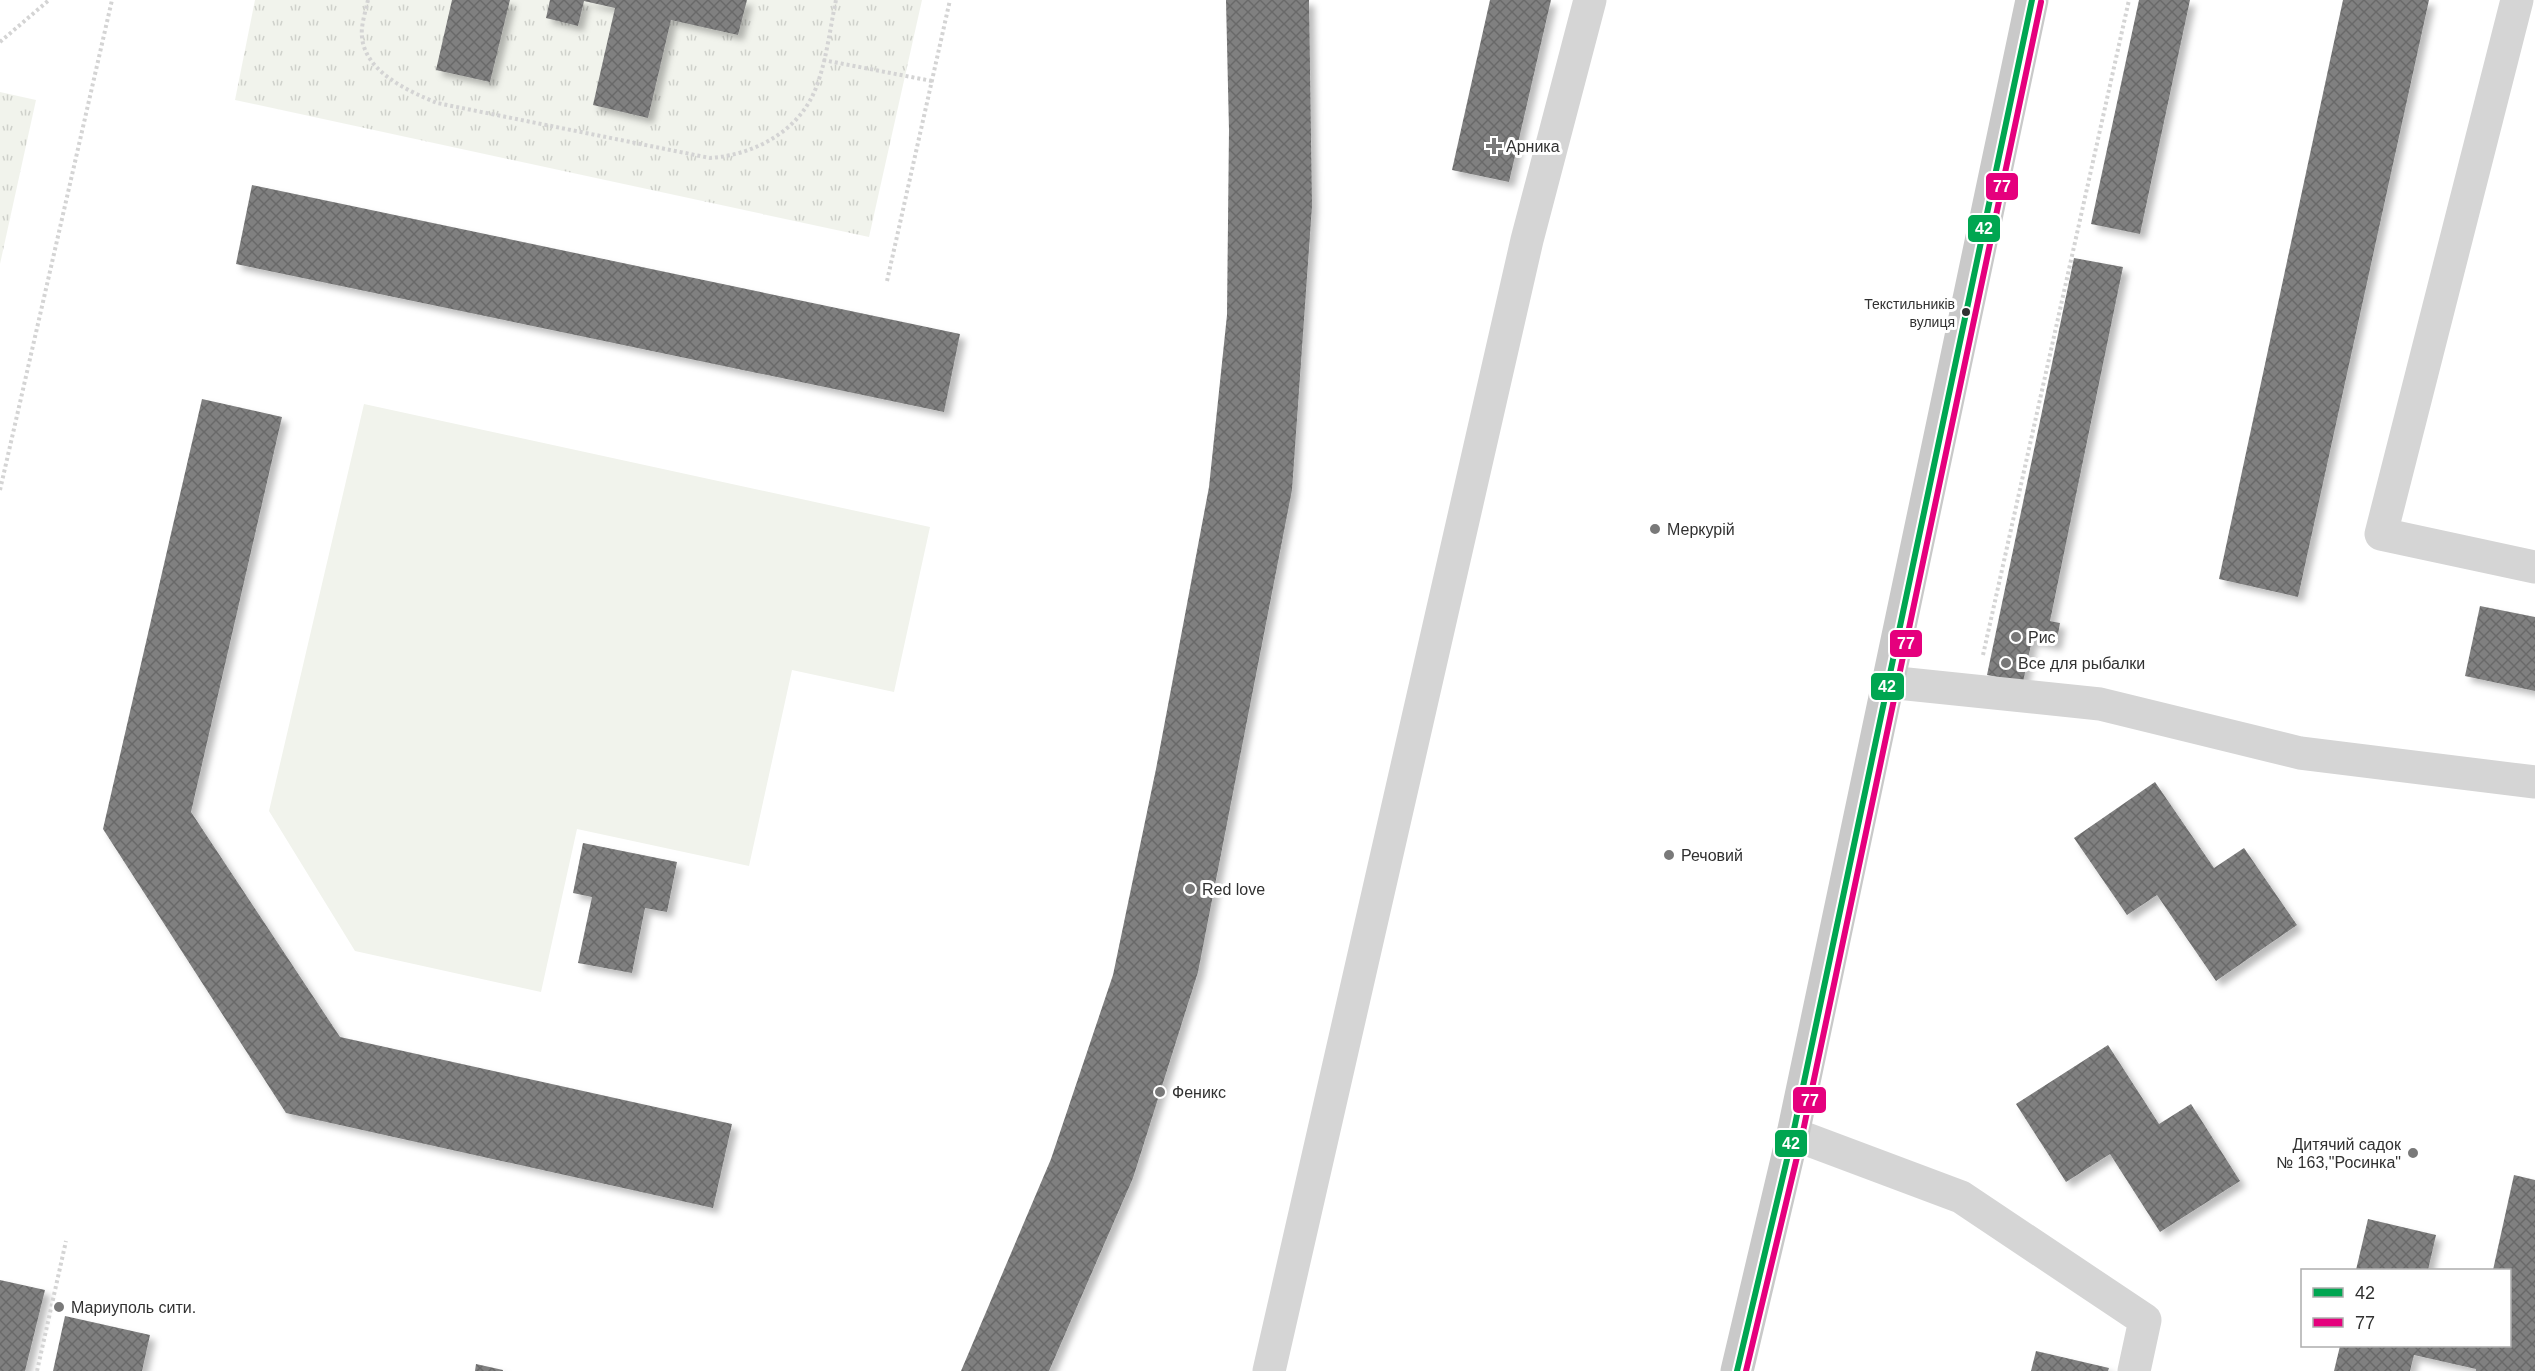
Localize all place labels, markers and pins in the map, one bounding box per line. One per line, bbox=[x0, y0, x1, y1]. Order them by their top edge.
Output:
place label: Арника bbox=[1506, 138, 1560, 155]
marker: Арника bbox=[1487, 139, 1501, 153]
place label: Текстильників вулиця bbox=[1864, 296, 1955, 330]
marker: Текстильників вулиця bbox=[1960, 306, 1972, 318]
place label: Меркурій bbox=[1667, 521, 1735, 538]
marker: Меркурій bbox=[1648, 522, 1662, 536]
place label: Рис bbox=[2028, 629, 2056, 646]
marker: Рис bbox=[2009, 630, 2023, 644]
place label: Все для рыбалки bbox=[2018, 655, 2145, 672]
marker: Все для рыбалки bbox=[1999, 656, 2013, 670]
place label: Речовий bbox=[1681, 847, 1743, 864]
marker: Речовий bbox=[1662, 848, 1676, 862]
place label: Red love bbox=[1202, 881, 1265, 898]
marker: Red love bbox=[1183, 882, 1197, 896]
place label: Феникс bbox=[1172, 1084, 1226, 1101]
marker: Феникс bbox=[1153, 1085, 1167, 1099]
place label: Дитячий садок № 163,"Росинка" bbox=[2276, 1136, 2402, 1171]
marker: Дитячий садок № 163,"Росинка" bbox=[2406, 1146, 2420, 1160]
place label: Мариуполь сити. bbox=[71, 1299, 196, 1316]
marker: Мариуполь сити. bbox=[52, 1300, 66, 1314]

